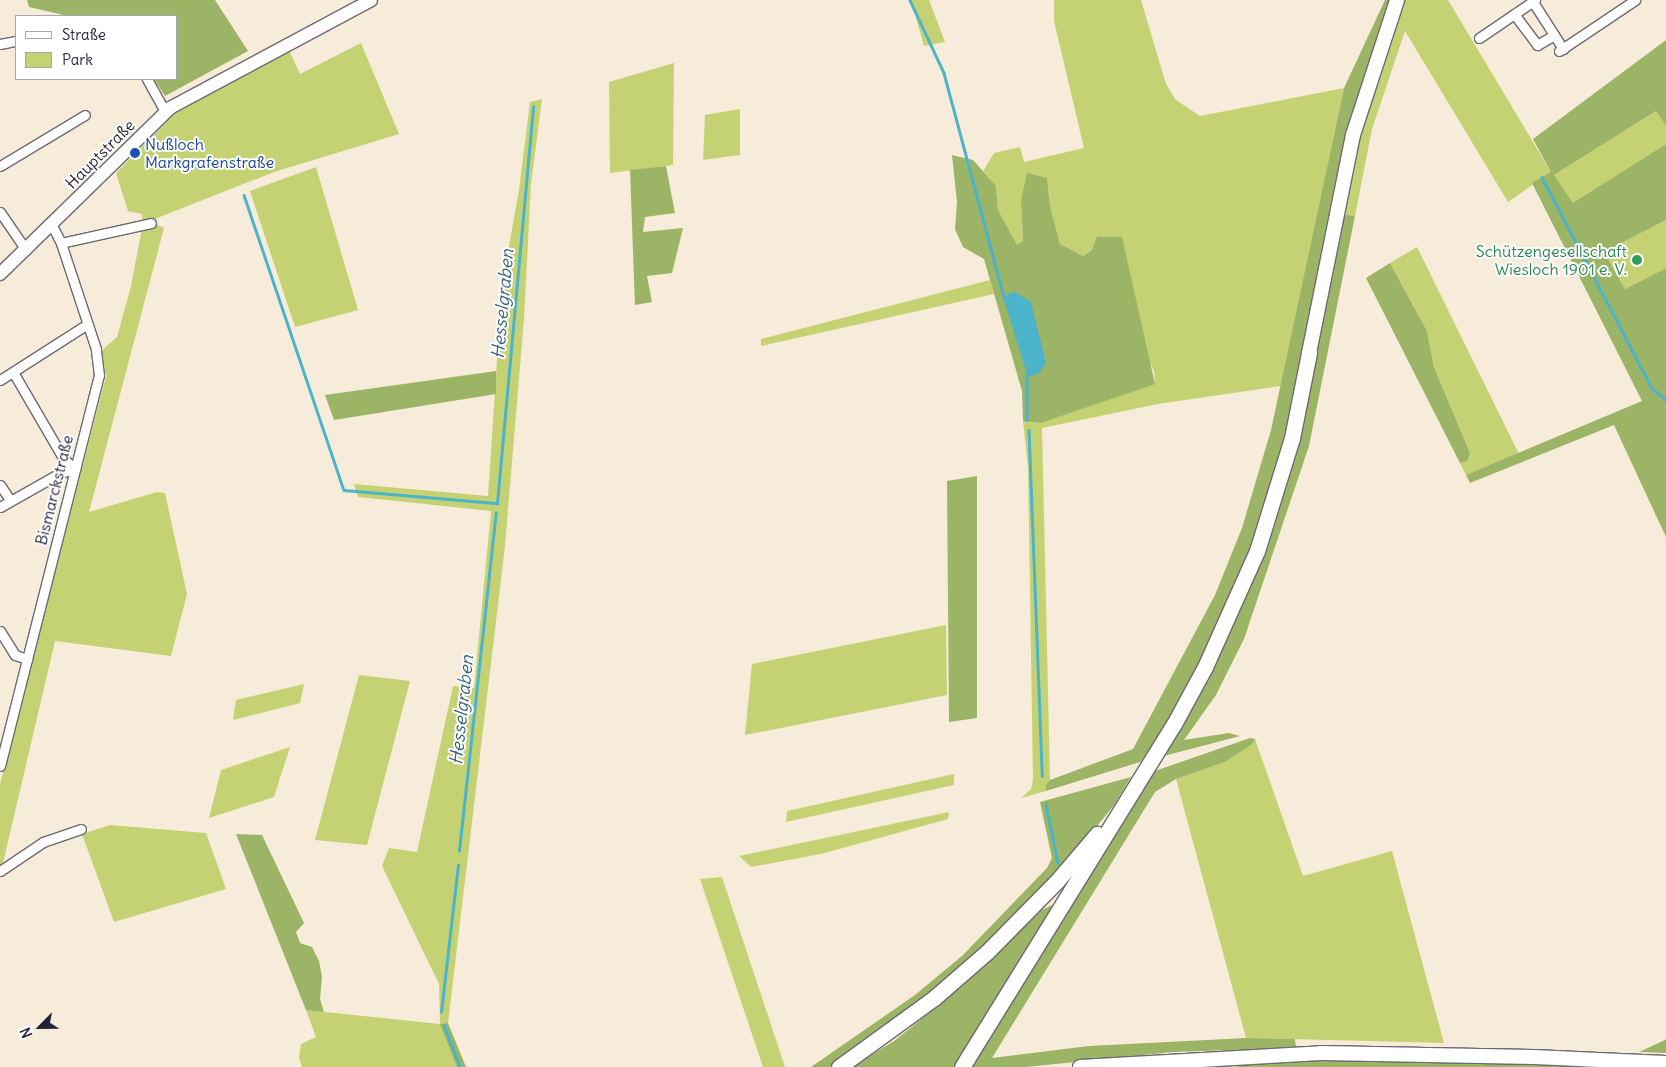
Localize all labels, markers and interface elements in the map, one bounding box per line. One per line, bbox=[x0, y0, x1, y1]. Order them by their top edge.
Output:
legend bbox=[15, 15, 178, 80]
text: Straße bbox=[62, 25, 106, 44]
text: Park bbox=[62, 50, 93, 69]
street label: Hauptstraße bbox=[61, 115, 139, 193]
place label: Nußloch Markgrafenstraße bbox=[145, 134, 274, 172]
marker: Nußloch Markgrafenstraße bbox=[129, 147, 141, 159]
place label: Schützengesellschaft Wiesloch 1901 e. V. bbox=[1476, 241, 1627, 279]
water label: Hesselgraben bbox=[487, 248, 519, 360]
marker: Schützengesellschaft Wiesloch 1901 e. V. bbox=[1631, 254, 1643, 266]
street label: Bismarckstraße bbox=[31, 433, 77, 547]
water label: Hesselgraben bbox=[446, 654, 478, 766]
north arrow bbox=[15, 1002, 65, 1052]
text: N bbox=[16, 1025, 36, 1041]

